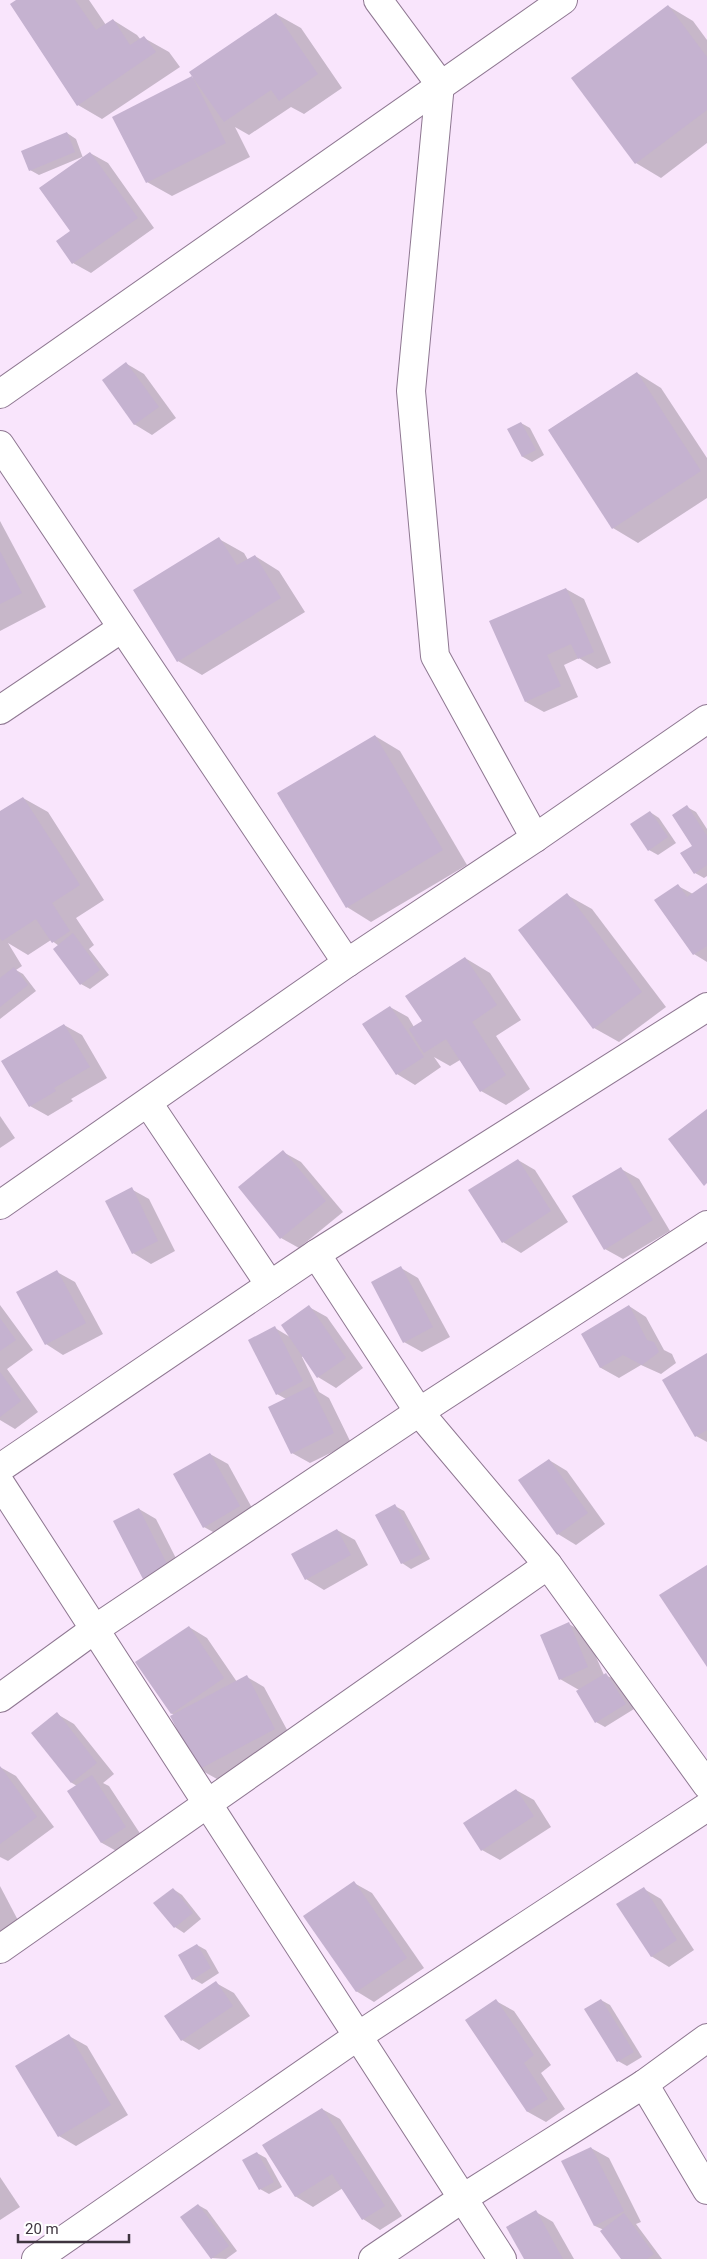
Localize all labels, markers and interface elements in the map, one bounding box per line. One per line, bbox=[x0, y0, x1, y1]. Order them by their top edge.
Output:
scale bar bbox=[18, 2212, 129, 2244]
text: 20 m bbox=[25, 2220, 59, 2238]

